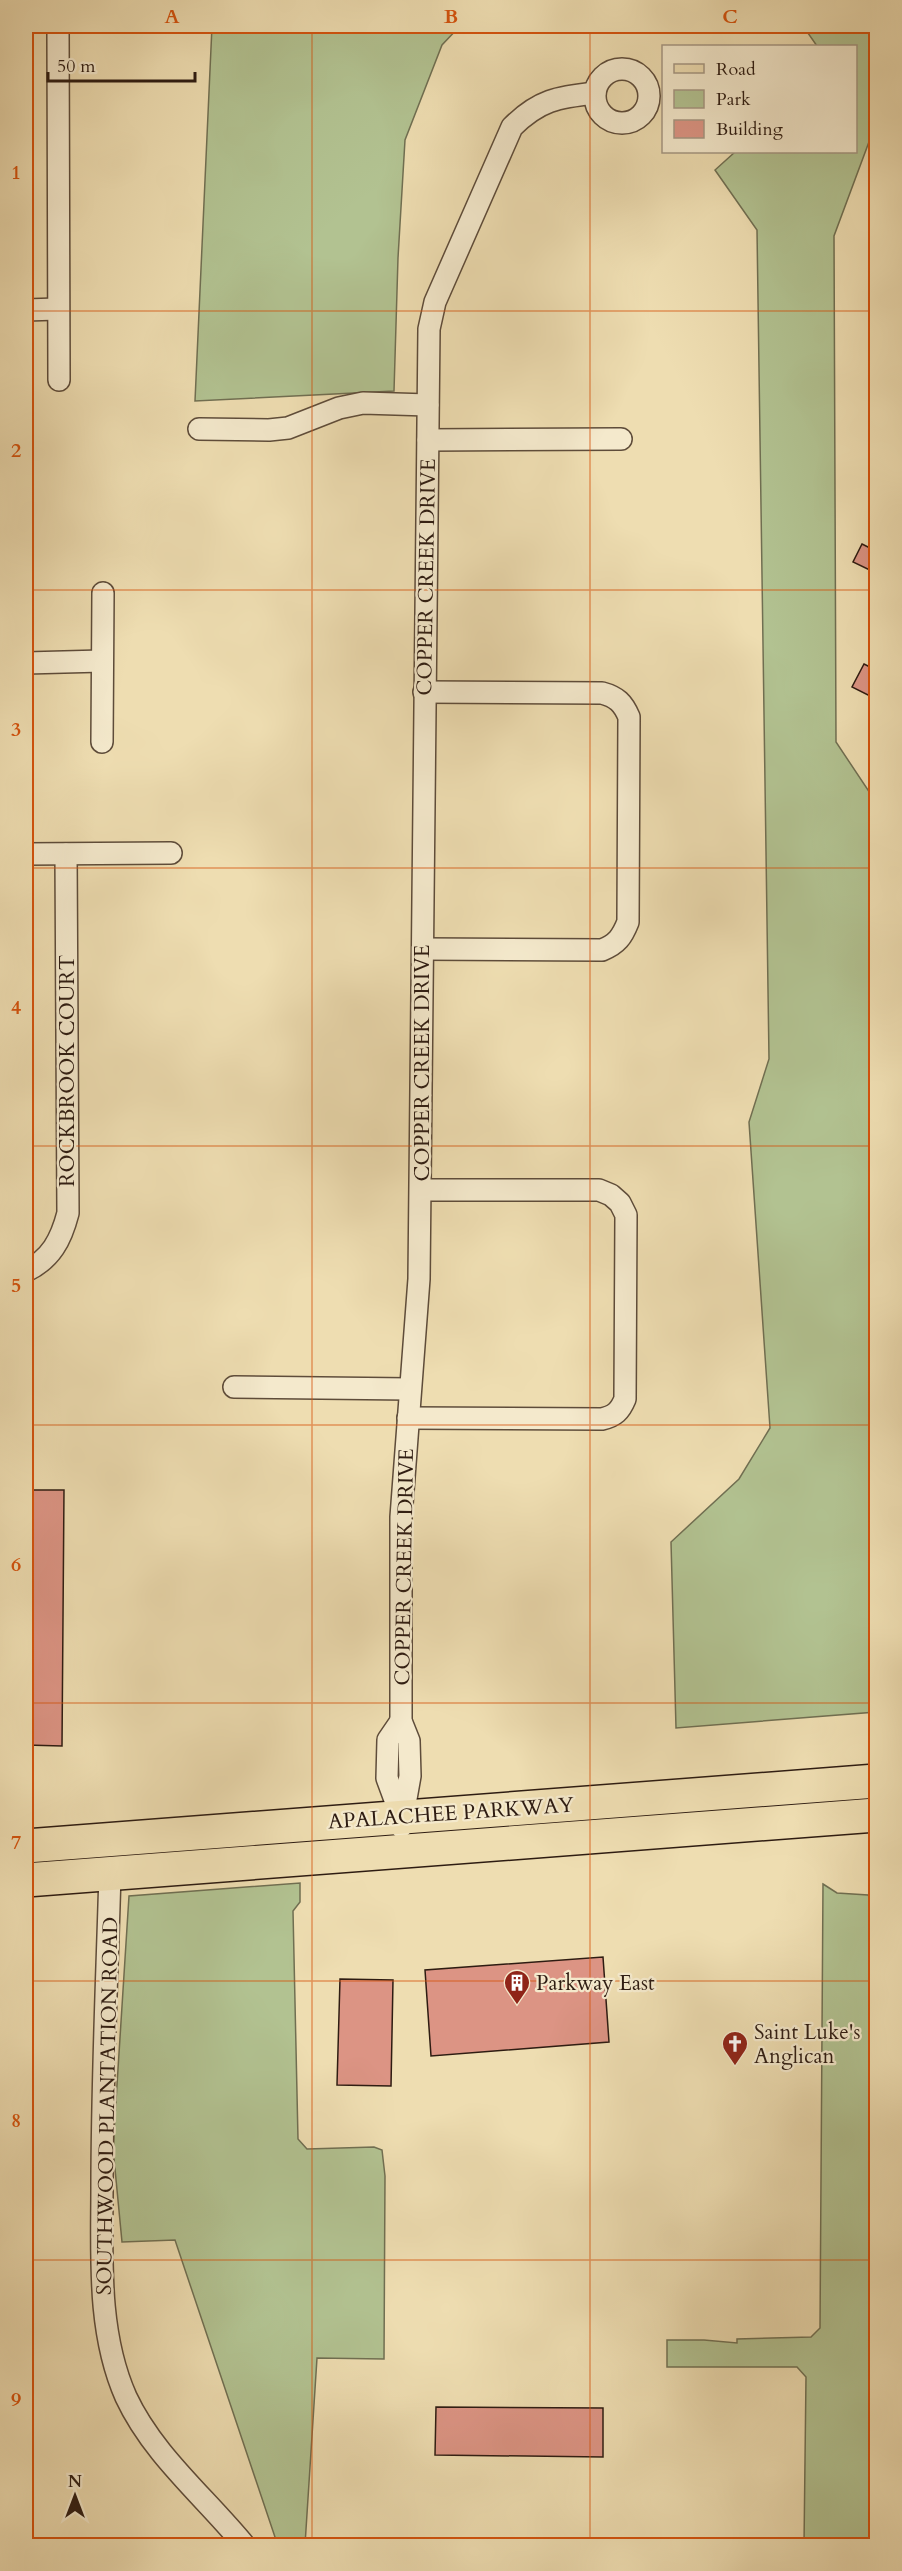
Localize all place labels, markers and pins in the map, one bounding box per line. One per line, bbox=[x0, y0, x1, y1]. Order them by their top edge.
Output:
building icon: Parkway East bbox=[502, 1968, 532, 2006]
place label: Parkway East bbox=[536, 1969, 655, 1998]
place label: Saint Luke's Anglican bbox=[754, 2018, 861, 2071]
church icon: Saint Luke's Anglican bbox=[720, 2029, 750, 2067]

